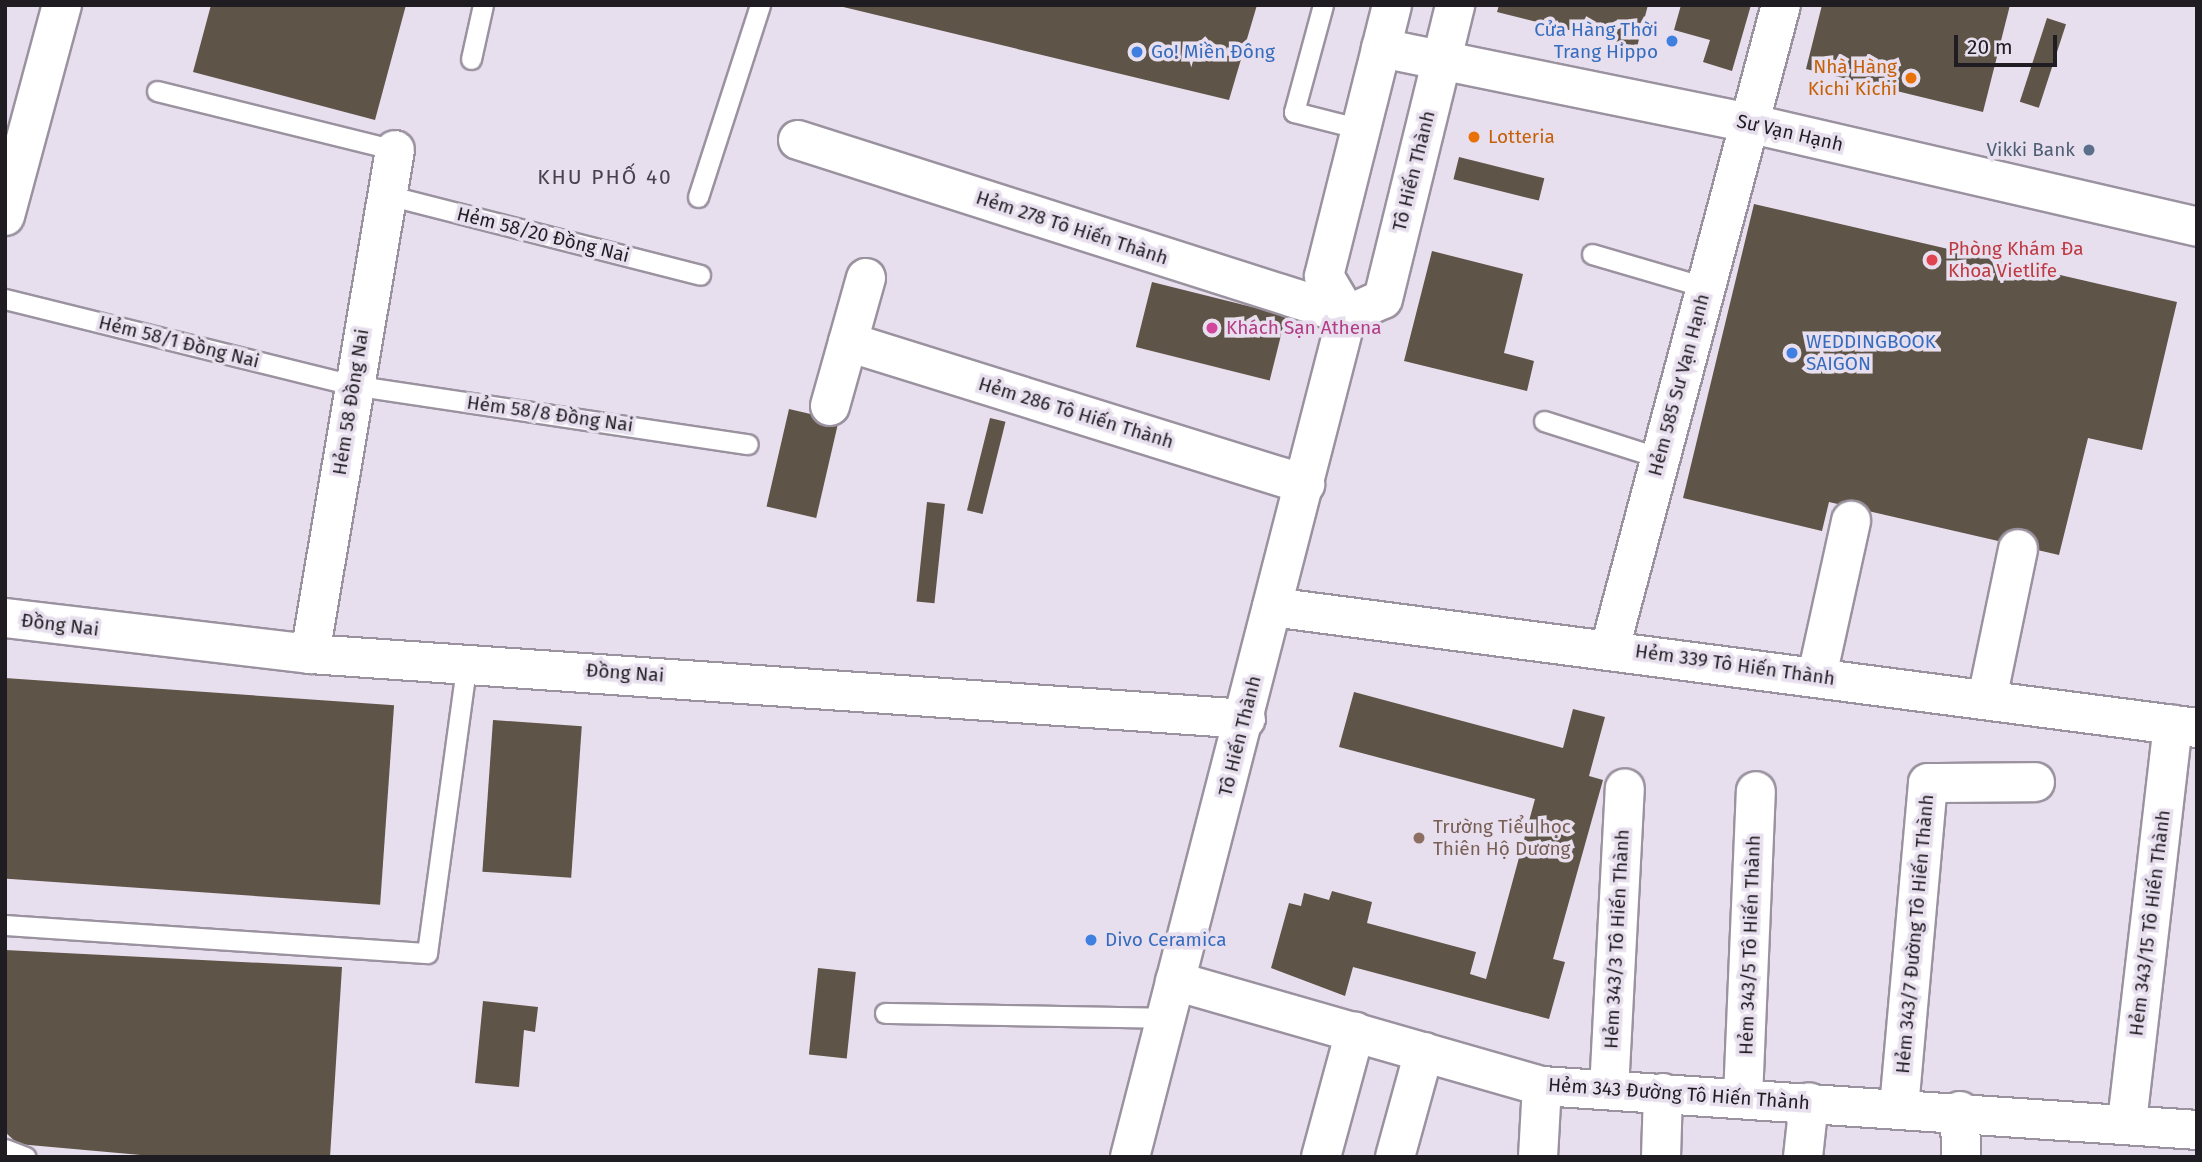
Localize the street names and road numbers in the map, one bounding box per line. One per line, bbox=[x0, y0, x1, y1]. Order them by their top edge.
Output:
street label: Tô Hiến Thành bbox=[1388, 108, 1440, 234]
street label: Sư Vạn Hạnh bbox=[1735, 110, 1845, 156]
street label: Hẻm 278 Tô Hiến Thành bbox=[973, 186, 1171, 270]
street label: Hẻm 58/20 Đồng Nai bbox=[454, 203, 632, 267]
street label: Hẻm 585 Sư Vạn Hạnh bbox=[1644, 291, 1714, 479]
street label: Hẻm 58/1 Đồng Nai bbox=[96, 311, 262, 373]
street label: Hẻm 58 Đồng Nai bbox=[328, 327, 374, 477]
street label: Hẻm 286 Tô Hiến Thành bbox=[976, 372, 1176, 454]
street label: Hẻm 58/8 Đồng Nai bbox=[465, 391, 635, 437]
street label: Đồng Nai bbox=[20, 609, 100, 641]
street label: Hẻm 339 Tô Hiến Thành bbox=[1634, 640, 1836, 690]
street label: Đồng Nai bbox=[585, 659, 665, 687]
street label: Tô Hiến Thành bbox=[1214, 673, 1266, 799]
street label: Hẻm 343/7 Đường Tô Hiến Thành bbox=[1891, 793, 1939, 1075]
street label: Hẻm 343/15 Tô Hiến Thành bbox=[2125, 809, 2175, 1037]
street label: Hẻm 343/3 Tô Hiến Thành bbox=[1600, 829, 1634, 1049]
street label: Hẻm 343/5 Tô Hiến Thành bbox=[1735, 835, 1765, 1055]
street label: Hẻm 343 Đường Tô Hiến Thành bbox=[1547, 1073, 1811, 1115]

